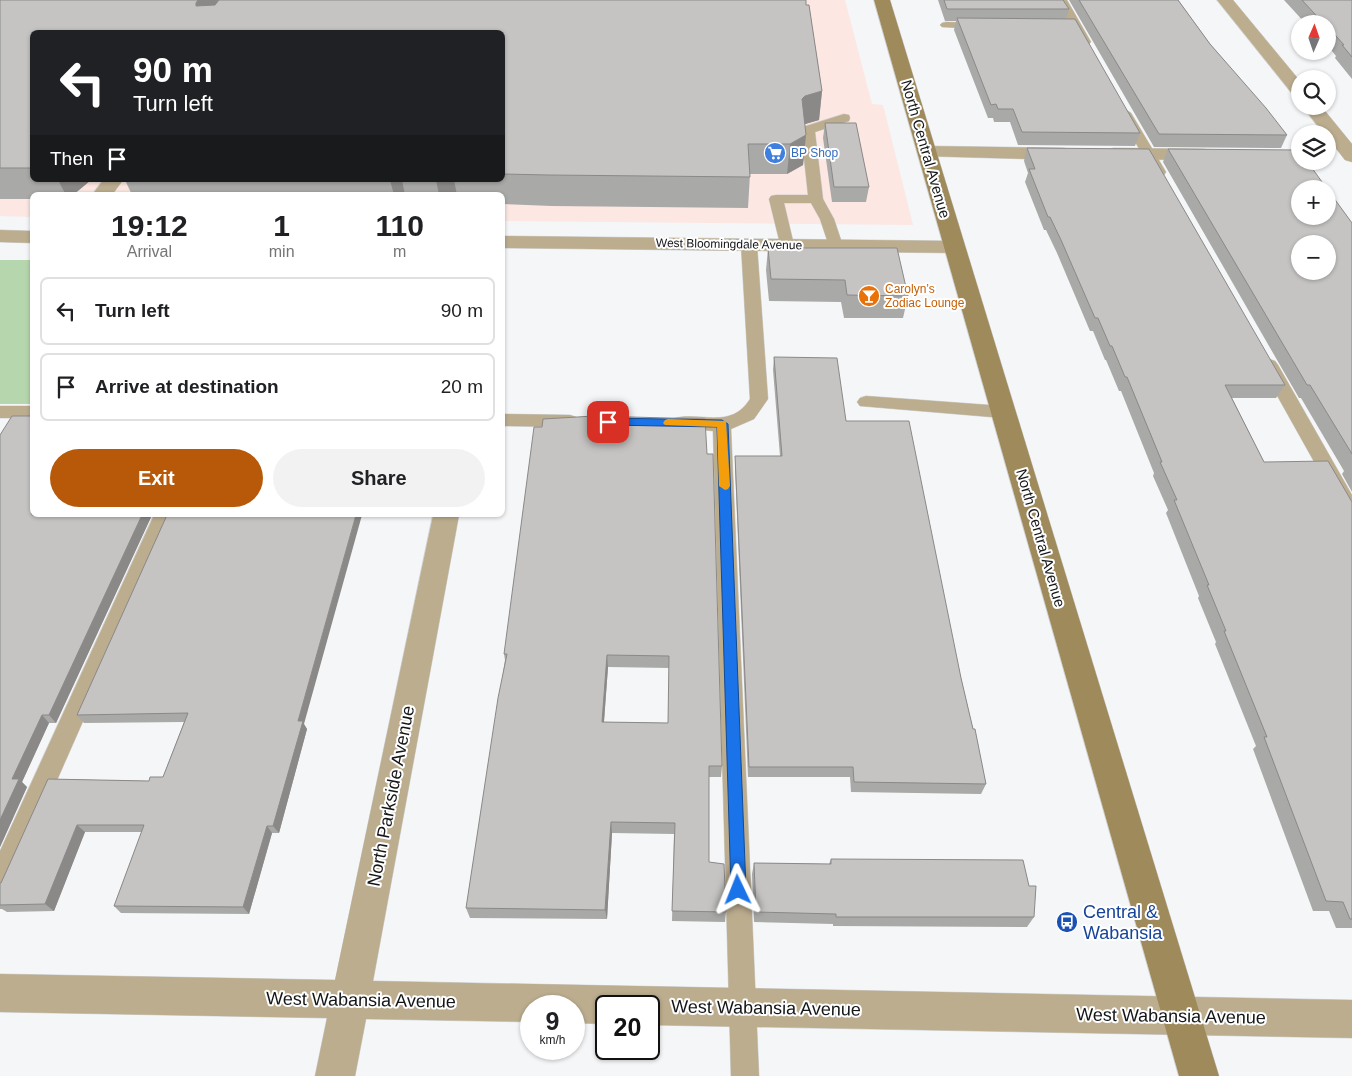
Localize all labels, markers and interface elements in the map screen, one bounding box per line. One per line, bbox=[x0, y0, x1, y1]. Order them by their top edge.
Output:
north arrow bbox=[1291, 15, 1336, 60]
map controls bbox=[1291, 15, 1336, 280]
icon: left bbox=[50, 50, 115, 115]
text: 90 m bbox=[133, 50, 213, 89]
button: search bbox=[1291, 70, 1336, 115]
street label: North Central Avenue bbox=[898, 78, 954, 220]
text: Turn left bbox=[133, 91, 213, 116]
button: layers bbox=[1291, 125, 1336, 170]
supermarket icon: BP Shop bbox=[763, 141, 787, 165]
icon: arrive bbox=[103, 145, 131, 173]
place label: BP Shop bbox=[791, 146, 838, 160]
text: Then bbox=[50, 148, 93, 169]
button: + bbox=[1291, 180, 1336, 225]
text: 19:12 bbox=[111, 209, 188, 242]
text: 1 bbox=[273, 209, 290, 242]
text: 110 bbox=[376, 209, 424, 242]
button: − bbox=[1291, 235, 1336, 280]
street label: West Bloomingdale Avenue bbox=[656, 236, 803, 252]
text: Arrival bbox=[127, 243, 172, 260]
text: min bbox=[269, 243, 295, 260]
text: m bbox=[393, 243, 406, 260]
place label: Carolyn’s Zodiac Lounge bbox=[885, 282, 965, 310]
bar icon: Carolyn’s Zodiac Lounge bbox=[857, 284, 881, 308]
icon: left bbox=[52, 297, 80, 325]
text: Turn left bbox=[95, 300, 170, 321]
text: 90 m bbox=[441, 300, 483, 321]
icon: arrive bbox=[52, 373, 80, 401]
text: Arrive at destination bbox=[95, 376, 279, 397]
text: 20 m bbox=[441, 376, 483, 397]
pin bbox=[587, 401, 629, 443]
icon: arrive bbox=[594, 408, 622, 436]
button: Exit bbox=[50, 449, 263, 507]
button: Share bbox=[273, 449, 485, 507]
street label: North Central Avenue bbox=[1013, 467, 1069, 609]
street label: North Parkside Avenue bbox=[364, 704, 418, 888]
position arrow bbox=[711, 863, 763, 915]
place label: Central & Wabansia bbox=[1083, 902, 1163, 943]
bus stop icon: Central & Wabansia bbox=[1055, 910, 1079, 934]
street label: West Wabansia Avenue bbox=[266, 988, 456, 1012]
speed limit sign: 20 bbox=[595, 995, 660, 1060]
street label: West Wabansia Avenue bbox=[671, 996, 861, 1020]
street label: West Wabansia Avenue bbox=[1076, 1004, 1266, 1028]
text: 9 bbox=[546, 1007, 559, 1035]
text: km/h bbox=[539, 1033, 566, 1047]

